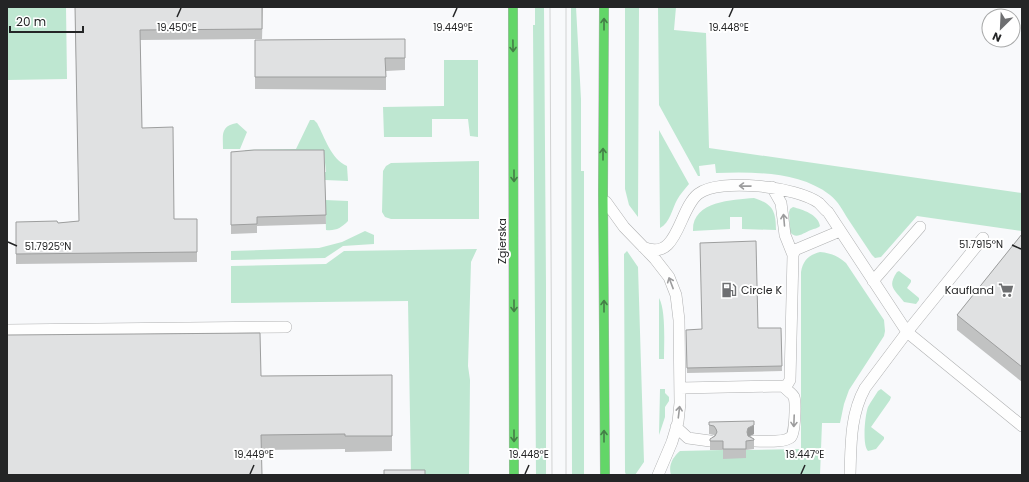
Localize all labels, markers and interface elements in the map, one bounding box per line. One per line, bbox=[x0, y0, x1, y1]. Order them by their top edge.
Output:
scale bar bbox=[10, 8, 83, 34]
north arrow bbox=[981, 8, 1021, 48]
text: 20 m bbox=[16, 13, 46, 30]
one-way arrow bbox=[600, 18, 608, 31]
text: 19.450°E bbox=[157, 20, 197, 35]
text: 19.449°E bbox=[433, 20, 473, 35]
text: 19.448°E bbox=[709, 20, 749, 35]
text: N bbox=[990, 28, 1004, 46]
one-way arrow bbox=[509, 39, 517, 52]
one-way arrow bbox=[599, 148, 607, 161]
one-way arrow bbox=[510, 169, 518, 182]
one-way arrow bbox=[739, 182, 752, 190]
one-way arrow bbox=[780, 214, 788, 227]
street label: Zgierska bbox=[494, 218, 510, 264]
text: 51.7915°N bbox=[959, 237, 1003, 252]
text: 51.7925°N bbox=[25, 239, 71, 254]
one-way arrow bbox=[667, 277, 675, 289]
fuel station icon: Circle K bbox=[720, 281, 738, 299]
supermarket icon: Kaufland bbox=[997, 281, 1015, 299]
place label: Circle K bbox=[741, 282, 782, 298]
place label: Kaufland bbox=[945, 282, 994, 298]
one-way arrow bbox=[510, 299, 518, 312]
one-way arrow bbox=[600, 300, 608, 313]
one-way arrow bbox=[675, 406, 683, 419]
one-way arrow bbox=[790, 414, 798, 427]
one-way arrow bbox=[510, 429, 518, 442]
one-way arrow bbox=[600, 430, 608, 443]
text: 19.449°E bbox=[234, 447, 274, 462]
text: 19.448°E bbox=[509, 447, 549, 462]
text: 19.447°E bbox=[786, 447, 824, 462]

